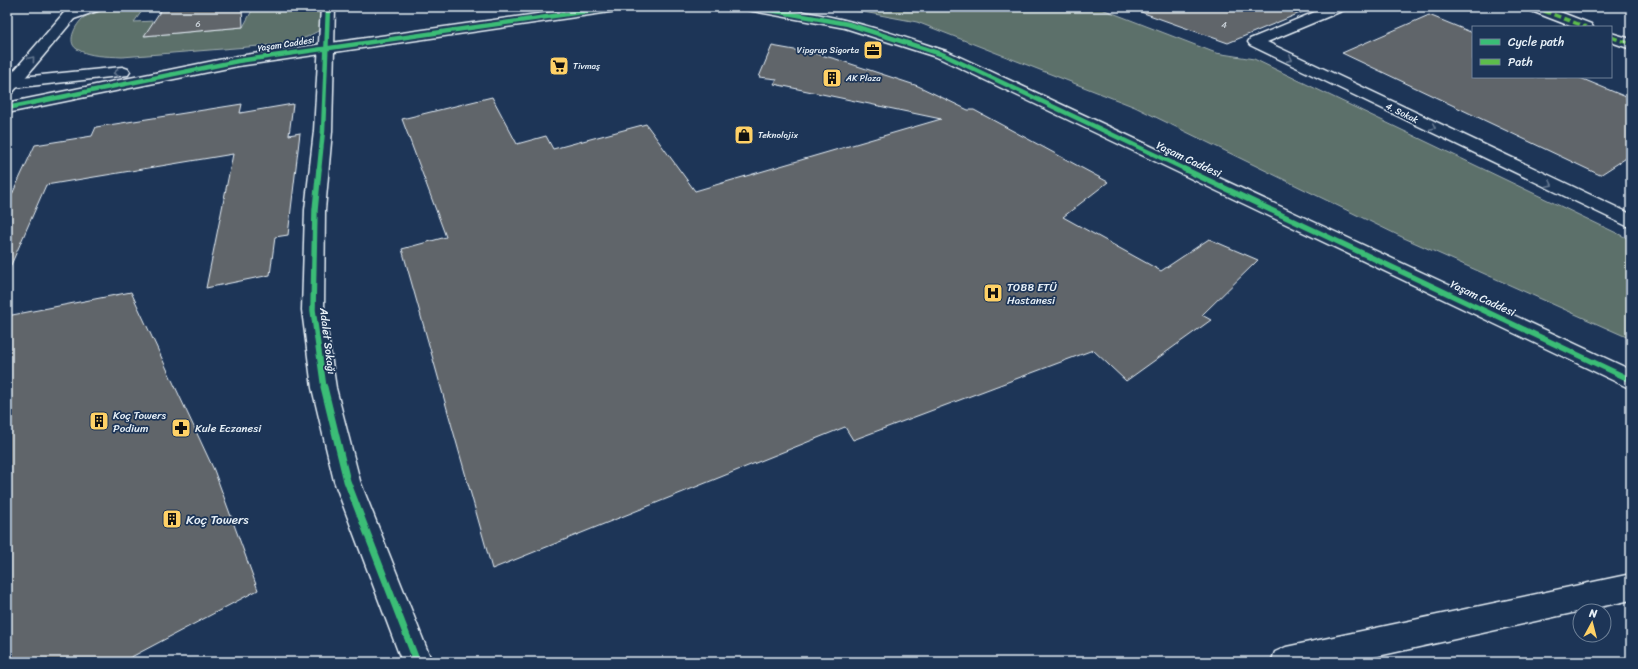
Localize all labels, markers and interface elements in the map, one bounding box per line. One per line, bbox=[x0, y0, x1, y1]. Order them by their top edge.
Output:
house number: 6 bbox=[195, 16, 201, 32]
house number: 4 bbox=[1221, 17, 1227, 33]
legend bbox=[1472, 26, 1612, 78]
text: Cycle path bbox=[1508, 31, 1564, 53]
street label: Yaşam Caddesi bbox=[256, 32, 316, 56]
office icon: Vipgrup Sigorta bbox=[862, 39, 884, 61]
place label: Vipgrup Sigorta bbox=[797, 42, 859, 58]
text: Path bbox=[1508, 51, 1533, 73]
one-way arrow bbox=[1286, 54, 1294, 62]
supermarket icon: Tivmaş bbox=[548, 55, 570, 77]
one-way arrow bbox=[28, 57, 35, 64]
place label: Tivmaş bbox=[573, 58, 601, 74]
building icon: AK Plaza bbox=[821, 67, 843, 89]
one-way arrow bbox=[113, 68, 119, 77]
place label: AK Plaza bbox=[845, 70, 881, 86]
street label: 4. Sokak bbox=[1383, 98, 1421, 128]
one-way arrow bbox=[1428, 122, 1436, 130]
shop icon: Teknolojix bbox=[733, 124, 755, 146]
place label: Teknolojix bbox=[758, 127, 798, 143]
street label: Yaşam Caddesi bbox=[1153, 136, 1225, 183]
one-way arrow bbox=[1546, 179, 1553, 186]
street label: Yaşam Caddesi bbox=[1447, 275, 1519, 322]
place label: TOBB ETÜ Hastanesi bbox=[1007, 278, 1057, 310]
hospital icon: TOBB ETÜ Hastanesi bbox=[982, 282, 1004, 304]
street label: Adalet Sokağı bbox=[314, 306, 341, 375]
place label: Koç Towers Podium bbox=[113, 406, 166, 438]
building icon: Koç Towers Podium bbox=[88, 410, 110, 432]
pharmacy icon: Kule Eczanesi bbox=[170, 417, 192, 439]
place label: Kule Eczanesi bbox=[195, 419, 262, 438]
building icon: Koç Towers bbox=[161, 508, 183, 530]
place label: Koç Towers bbox=[186, 508, 249, 531]
north arrow bbox=[1572, 603, 1612, 643]
text: N bbox=[1587, 604, 1598, 624]

